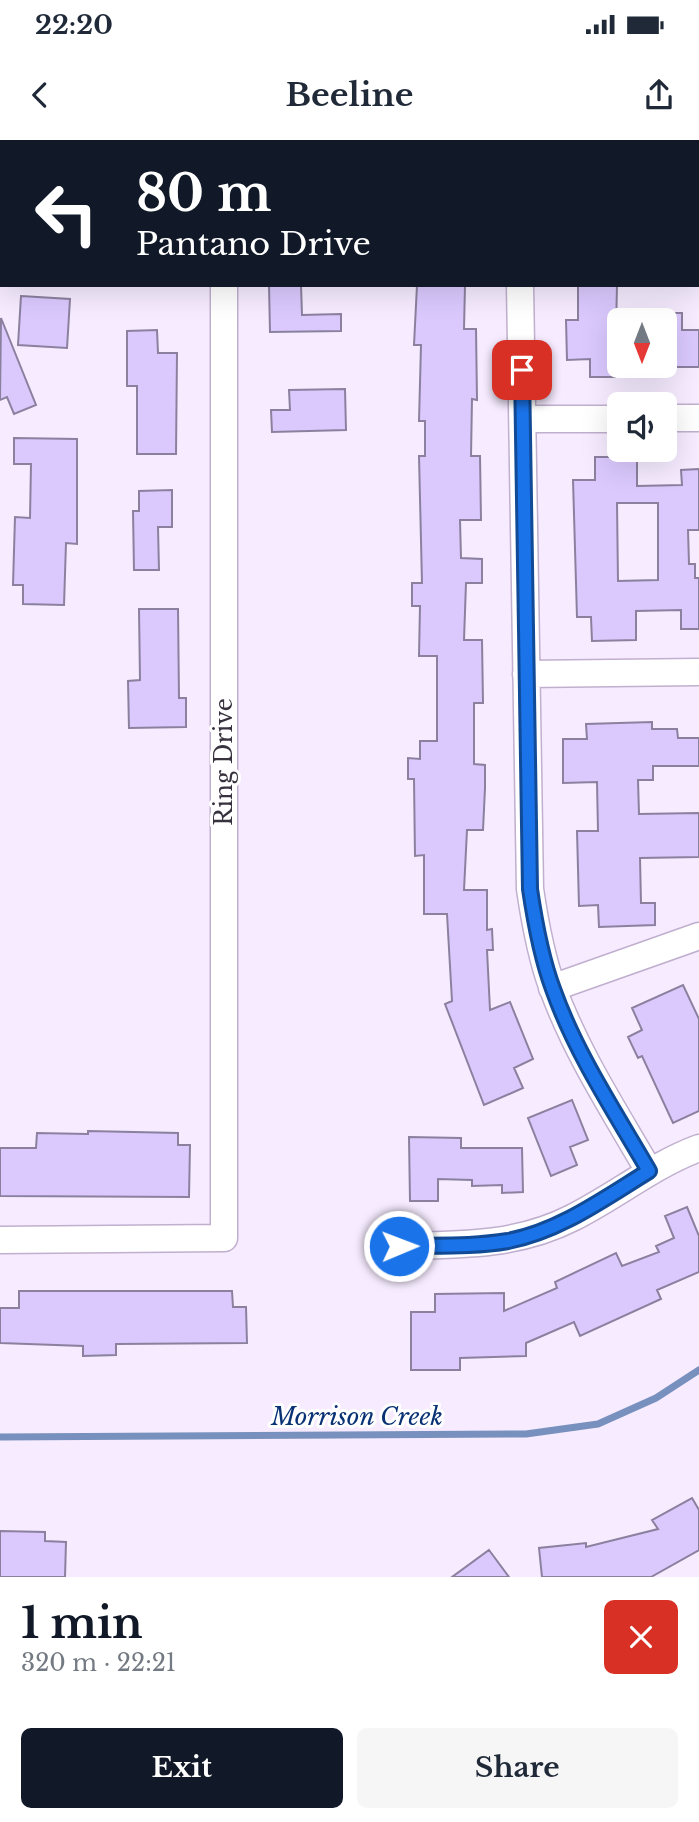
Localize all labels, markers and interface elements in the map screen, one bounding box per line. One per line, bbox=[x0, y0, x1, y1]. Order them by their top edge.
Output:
text: 22:20 bbox=[35, 9, 113, 41]
text: Beeline bbox=[286, 75, 413, 115]
icon: back bbox=[21, 76, 59, 114]
icon: share bbox=[640, 76, 678, 114]
text: 80 m bbox=[136, 163, 271, 224]
icon: left bbox=[21, 168, 112, 259]
text: Pantano Drive bbox=[136, 224, 371, 264]
north arrow bbox=[607, 308, 677, 378]
map controls bbox=[607, 308, 677, 462]
pin bbox=[492, 340, 552, 400]
icon: arrive bbox=[503, 351, 541, 389]
button: sound bbox=[607, 392, 677, 462]
street label: Ring Drive bbox=[210, 698, 238, 826]
position arrow bbox=[362, 1209, 436, 1283]
water label: Morrison Creek bbox=[270, 1402, 443, 1431]
text: 1 min bbox=[21, 1597, 143, 1649]
button: close bbox=[604, 1600, 678, 1674]
text: 320 m · 22:21 bbox=[21, 1649, 176, 1677]
button: Exit bbox=[21, 1728, 343, 1808]
button: Share bbox=[357, 1728, 678, 1808]

